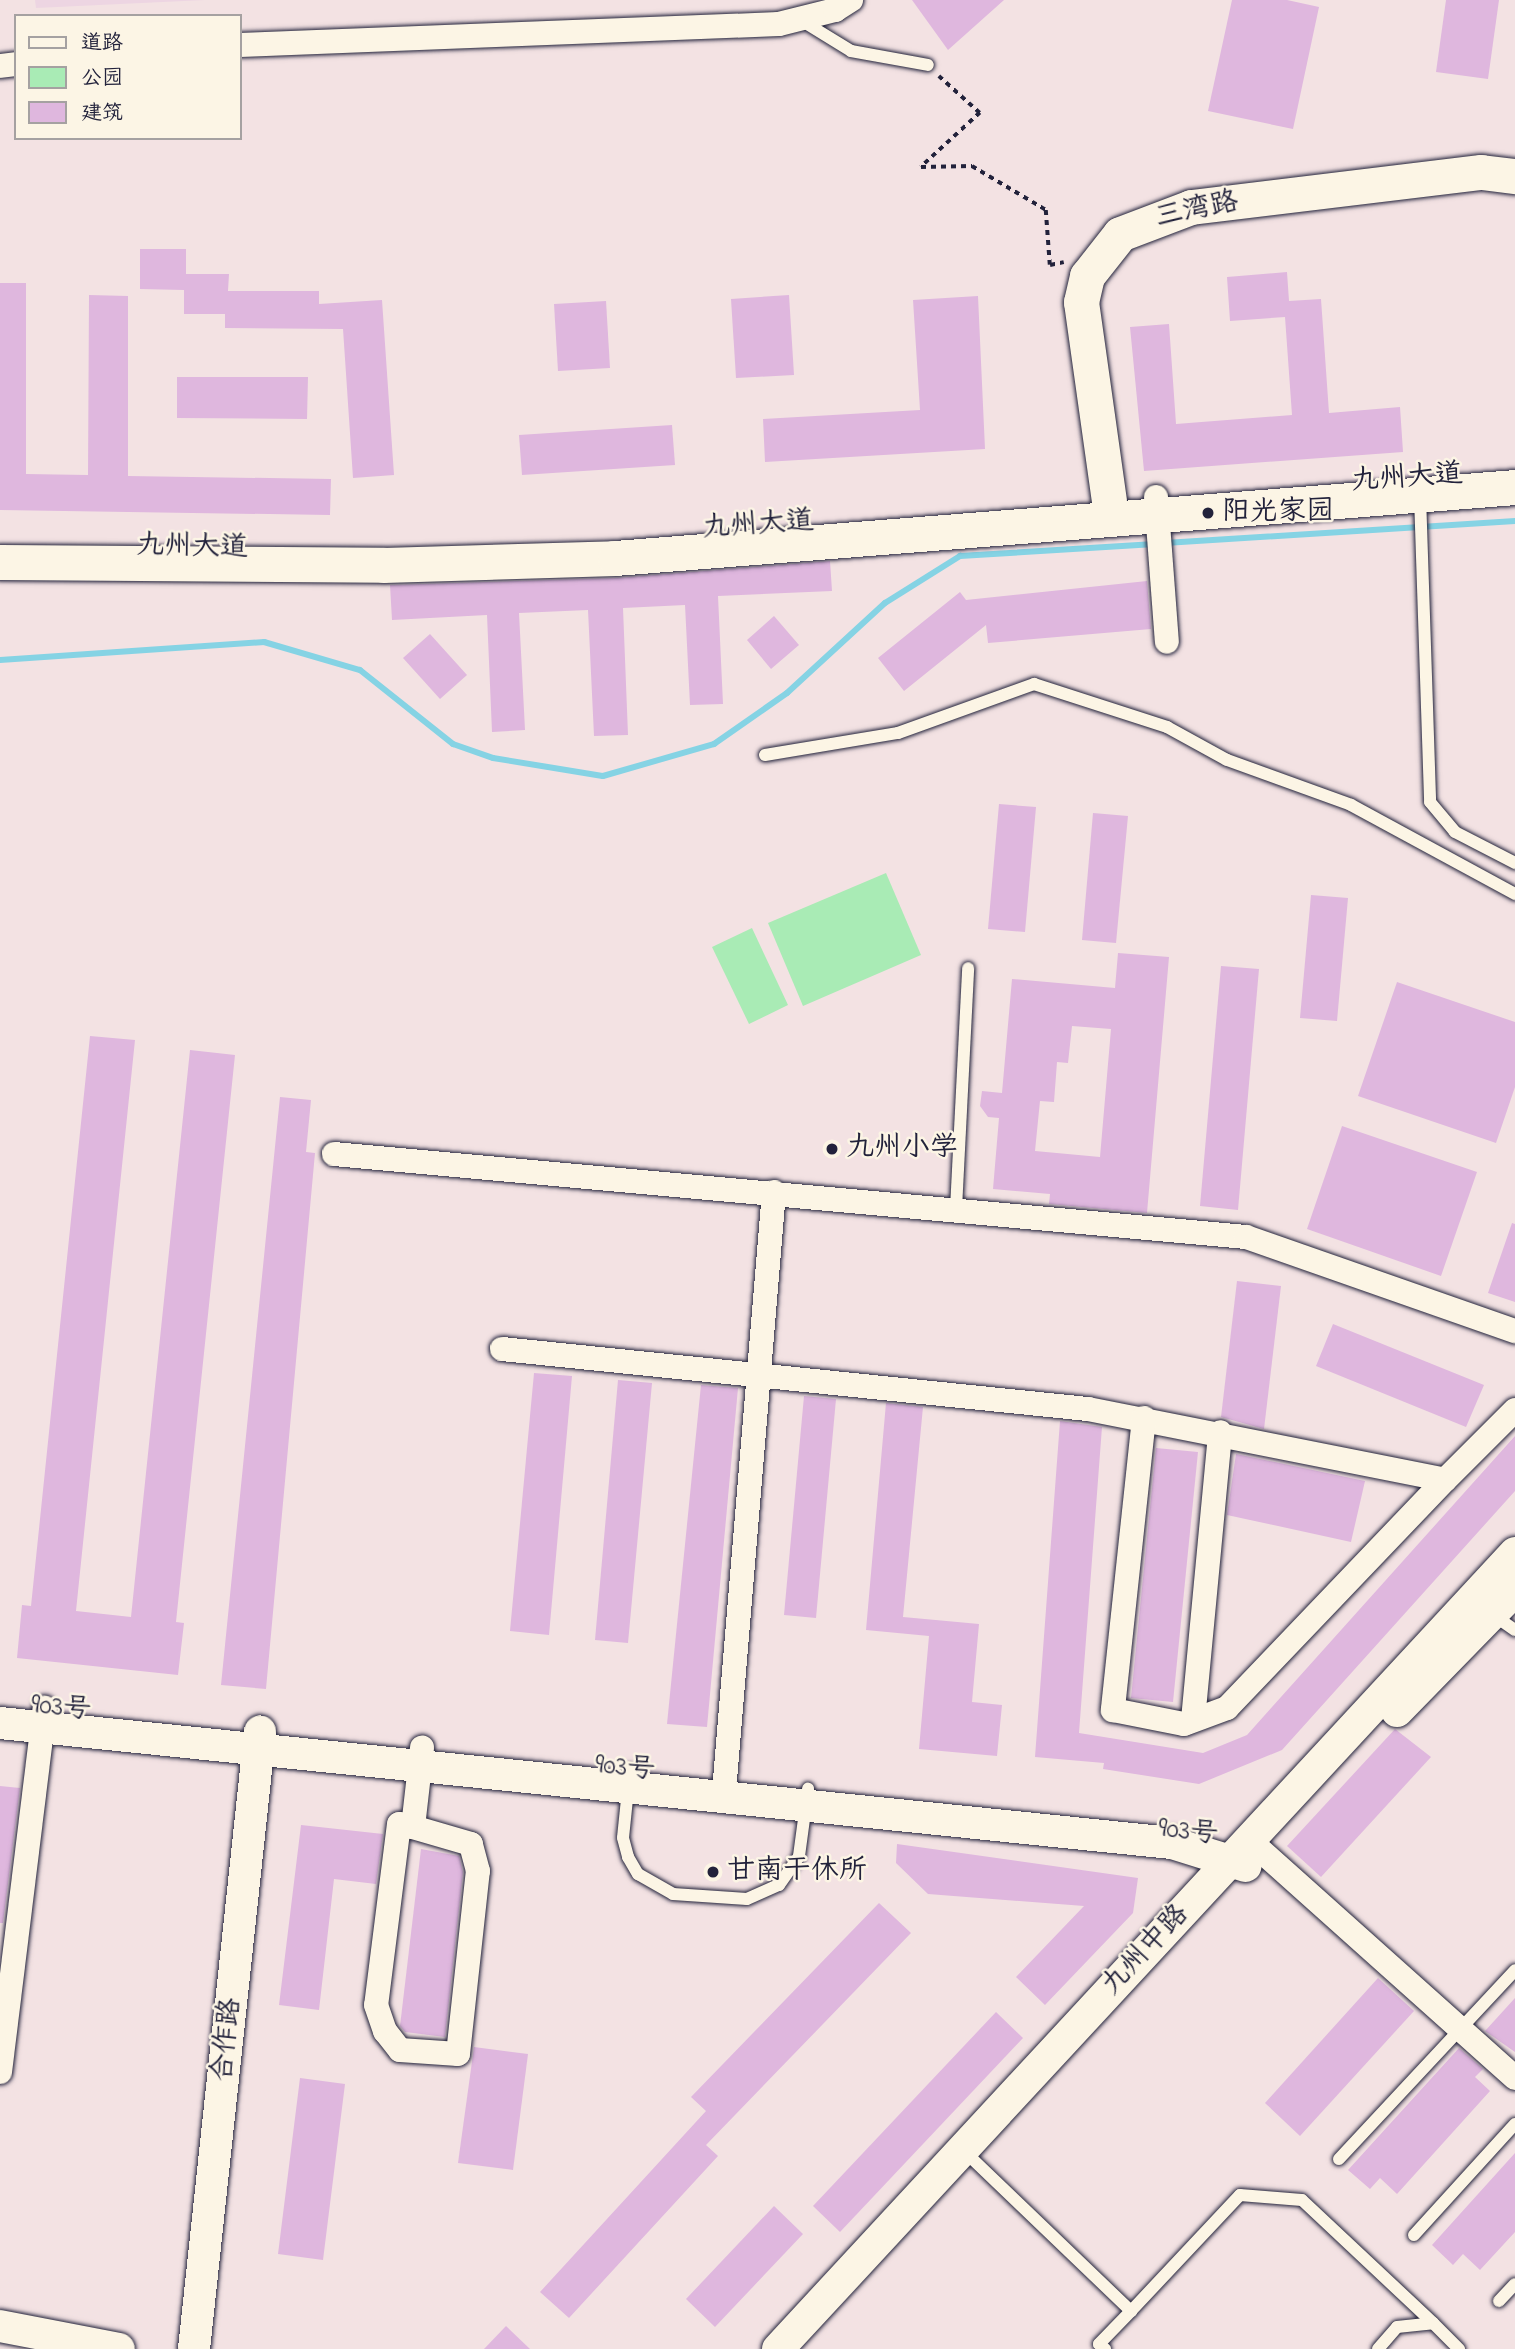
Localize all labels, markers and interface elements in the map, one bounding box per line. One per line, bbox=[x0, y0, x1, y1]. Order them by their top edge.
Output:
legend bbox=[14, 14, 242, 140]
text: 道路 bbox=[81, 29, 123, 59]
text: 公园 bbox=[81, 64, 123, 94]
text: 建筑 bbox=[81, 99, 123, 129]
street label: 三湾路 bbox=[1152, 186, 1242, 236]
street label: 九州大道 bbox=[1350, 458, 1464, 500]
place label: 阳光家园 bbox=[1222, 496, 1334, 530]
street label: 九州大道 bbox=[701, 505, 815, 547]
marker: 阳光家园 bbox=[1200, 505, 1216, 521]
street label: 九州大道 bbox=[136, 530, 248, 566]
place label: 九州小学 bbox=[846, 1132, 958, 1166]
marker: 九州小学 bbox=[824, 1141, 840, 1157]
street label: 903号 bbox=[29, 1689, 93, 1729]
street label: 903号 bbox=[593, 1749, 657, 1789]
street label: 903号 bbox=[1156, 1813, 1220, 1853]
place label: 甘南干休所 bbox=[727, 1855, 867, 1889]
marker: 甘南干休所 bbox=[705, 1864, 721, 1880]
street label: 九州中路 bbox=[1096, 1899, 1196, 2003]
street label: 合作路 bbox=[207, 1996, 249, 2084]

